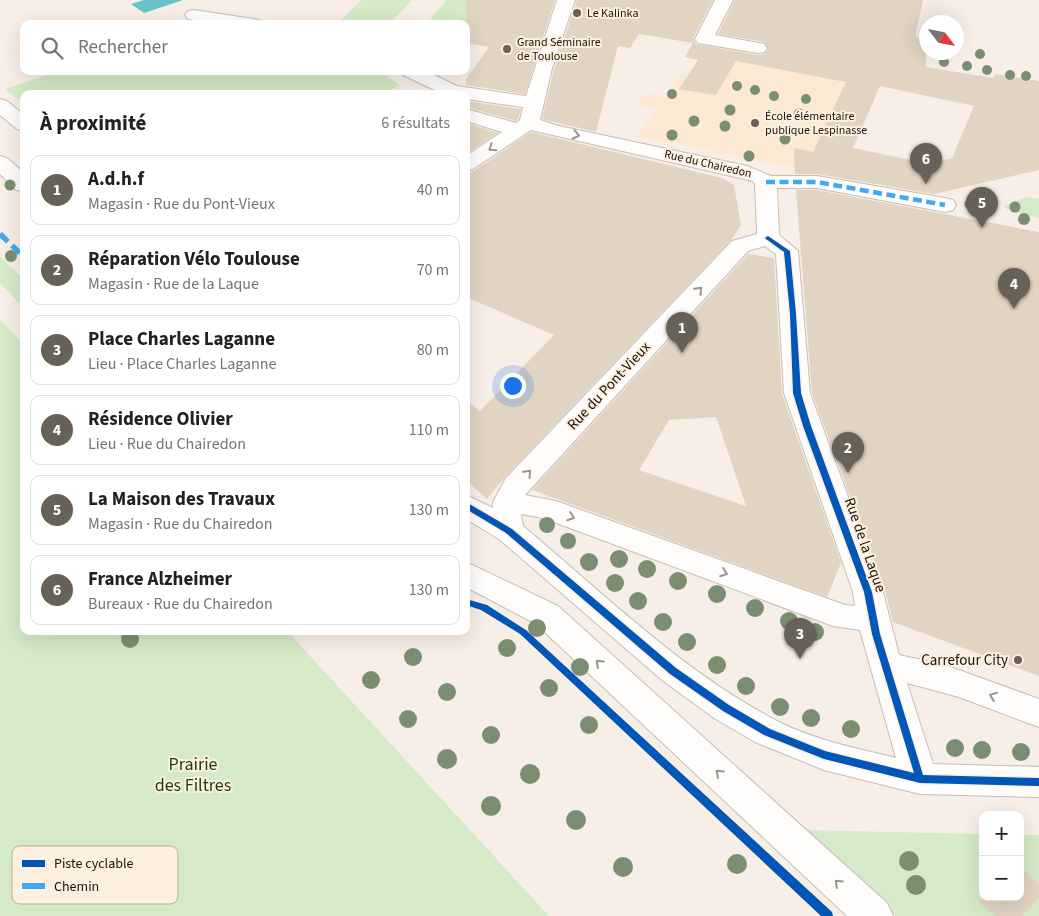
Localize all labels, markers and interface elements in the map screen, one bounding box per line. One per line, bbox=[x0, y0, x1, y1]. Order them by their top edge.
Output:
place label: Le Kalinka bbox=[587, 5, 638, 22]
marker: Le Kalinka bbox=[571, 7, 583, 19]
north arrow bbox=[919, 15, 964, 60]
search box bbox=[20, 20, 470, 75]
icon: search bbox=[38, 34, 66, 62]
text: Rechercher bbox=[78, 34, 168, 61]
place label: Grand Séminaire de Toulouse bbox=[517, 34, 601, 65]
marker: Grand Séminaire de Toulouse bbox=[501, 43, 513, 55]
text: À proximité bbox=[40, 108, 146, 138]
place label: École élémentaire publique Lespinasse bbox=[765, 108, 867, 139]
text: 6 résultats bbox=[381, 112, 450, 134]
marker: École élémentaire publique Lespinasse bbox=[749, 117, 761, 129]
one-way arrow bbox=[572, 129, 581, 140]
one-way arrow bbox=[488, 142, 498, 151]
pin: 6 bbox=[910, 143, 942, 184]
street label: Rue du Chairedon bbox=[663, 146, 753, 182]
text: A.d.h.f bbox=[88, 166, 144, 193]
text: 1 bbox=[53, 179, 61, 201]
text: 40 m bbox=[417, 179, 449, 201]
pin: 5 bbox=[966, 187, 998, 228]
text: Magasin · Rue du Pont-Vieux bbox=[88, 193, 275, 215]
text: Réparation Vélo Toulouse bbox=[88, 246, 300, 273]
text: 2 bbox=[53, 259, 61, 281]
text: 70 m bbox=[417, 259, 449, 281]
pin: 4 bbox=[998, 268, 1030, 309]
text: Magasin · Rue de la Laque bbox=[88, 273, 259, 295]
one-way arrow bbox=[693, 287, 702, 296]
pin: 1 bbox=[666, 312, 698, 353]
text: Place Charles Laganne bbox=[88, 326, 275, 353]
street label: Rue du Pont-Vieux bbox=[562, 337, 656, 435]
text: 3 bbox=[53, 339, 61, 361]
text: 80 m bbox=[417, 339, 449, 361]
text: Lieu · Place Charles Laganne bbox=[88, 353, 277, 375]
your location bbox=[500, 373, 526, 399]
text: Résidence Olivier bbox=[88, 406, 233, 433]
text: 4 bbox=[53, 419, 61, 441]
text: 110 m bbox=[409, 419, 449, 441]
pin: 2 bbox=[832, 432, 864, 473]
text: Lieu · Rue du Chairedon bbox=[88, 433, 246, 455]
one-way arrow bbox=[522, 469, 531, 478]
text: La Maison des Travaux bbox=[88, 486, 275, 513]
street label: Rue de la Laque bbox=[839, 495, 891, 595]
text: 5 bbox=[53, 499, 61, 521]
text: 130 m bbox=[409, 499, 449, 521]
one-way arrow bbox=[566, 511, 575, 521]
text: Magasin · Rue du Chairedon bbox=[88, 513, 273, 535]
text: France Alzheimer bbox=[88, 566, 232, 593]
one-way arrow bbox=[719, 567, 728, 577]
text: 6 bbox=[53, 579, 61, 601]
text: 130 m bbox=[409, 579, 449, 601]
text: Bureaux · Rue du Chairedon bbox=[88, 593, 273, 615]
pin: 3 bbox=[784, 618, 816, 659]
place label: Carrefour City bbox=[921, 650, 1008, 671]
marker: Carrefour City bbox=[1012, 654, 1024, 666]
one-way arrow bbox=[596, 660, 605, 669]
one-way arrow bbox=[990, 692, 998, 702]
park label: Prairie des Filtres bbox=[155, 752, 231, 798]
one-way arrow bbox=[715, 770, 724, 779]
map controls bbox=[979, 811, 1024, 901]
button: + bbox=[979, 811, 1024, 856]
legend bbox=[12, 846, 178, 904]
text: Piste cyclable bbox=[54, 854, 134, 874]
button: − bbox=[979, 856, 1024, 901]
text: Chemin bbox=[54, 877, 99, 897]
one-way arrow bbox=[835, 880, 844, 889]

